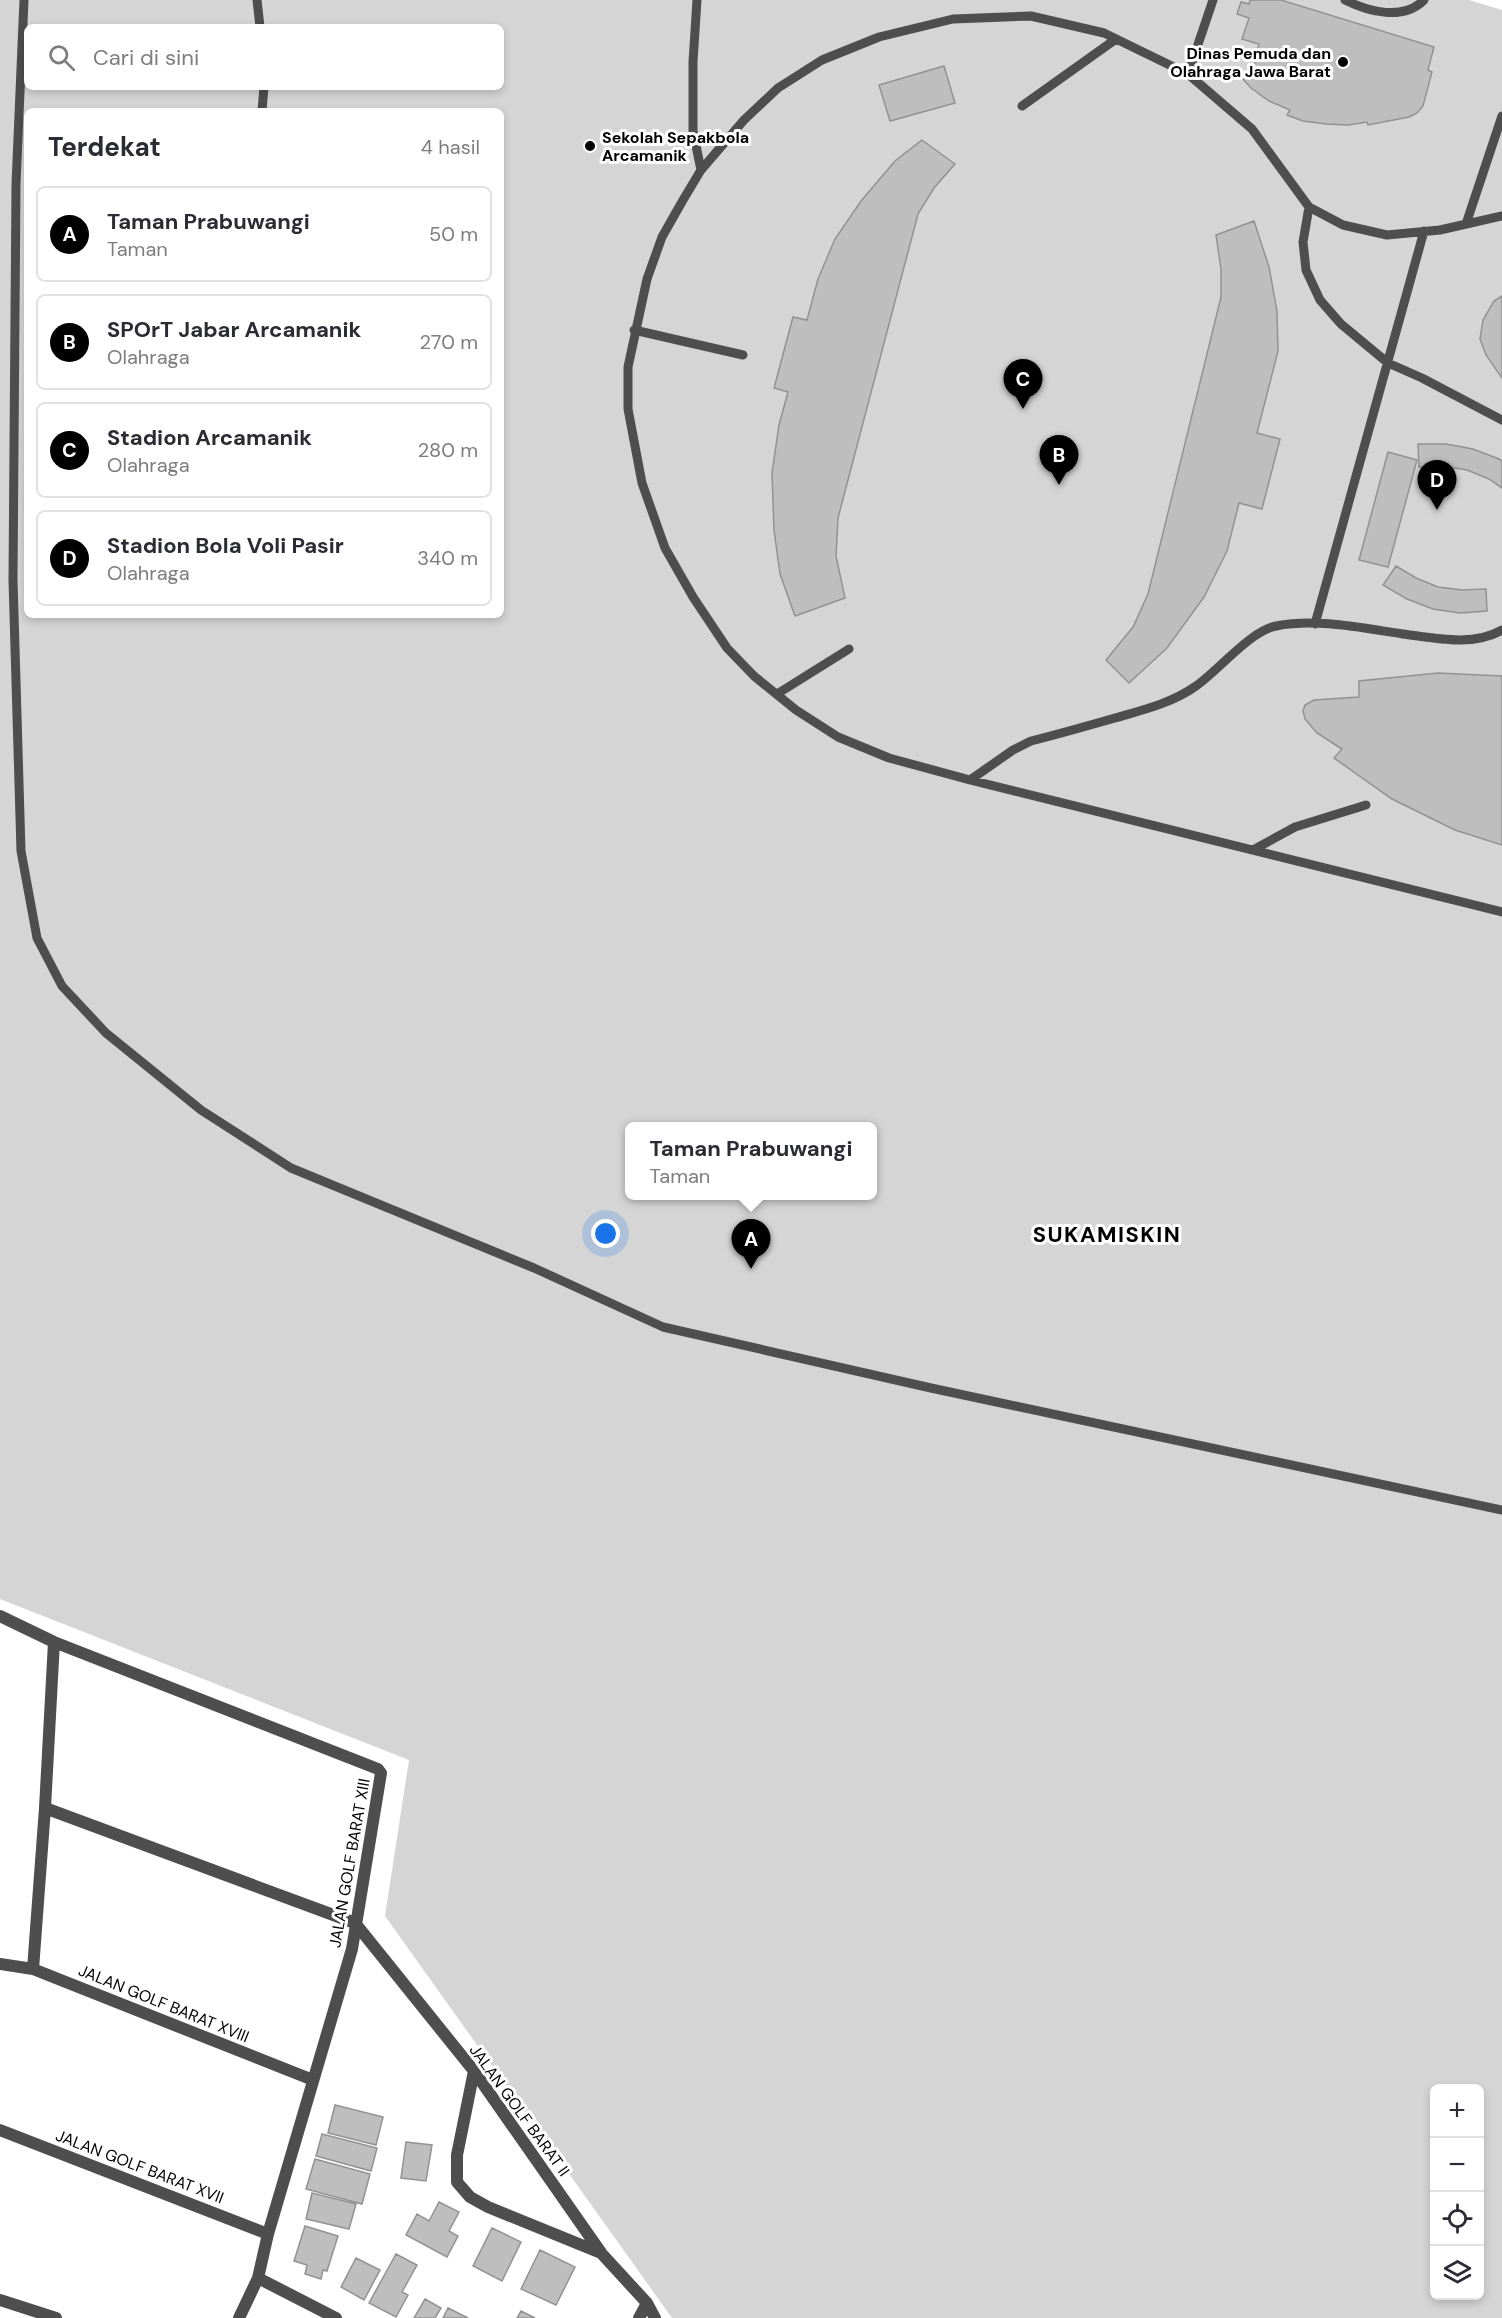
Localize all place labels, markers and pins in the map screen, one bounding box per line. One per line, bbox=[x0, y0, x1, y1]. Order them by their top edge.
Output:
place label: Dinas Pemuda dan Olahraga Jawa Barat bbox=[1170, 43, 1331, 82]
marker: Dinas Pemuda dan Olahraga Jawa Barat bbox=[1336, 55, 1350, 69]
place label: Sekolah Sepakbola Arcamanik bbox=[602, 127, 749, 166]
marker: Sekolah Sepakbola Arcamanik bbox=[583, 139, 597, 153]
pin: C bbox=[1004, 360, 1042, 409]
pin: B bbox=[1040, 436, 1078, 485]
pin: D bbox=[1418, 460, 1456, 510]
pin: A bbox=[732, 1220, 771, 1269]

